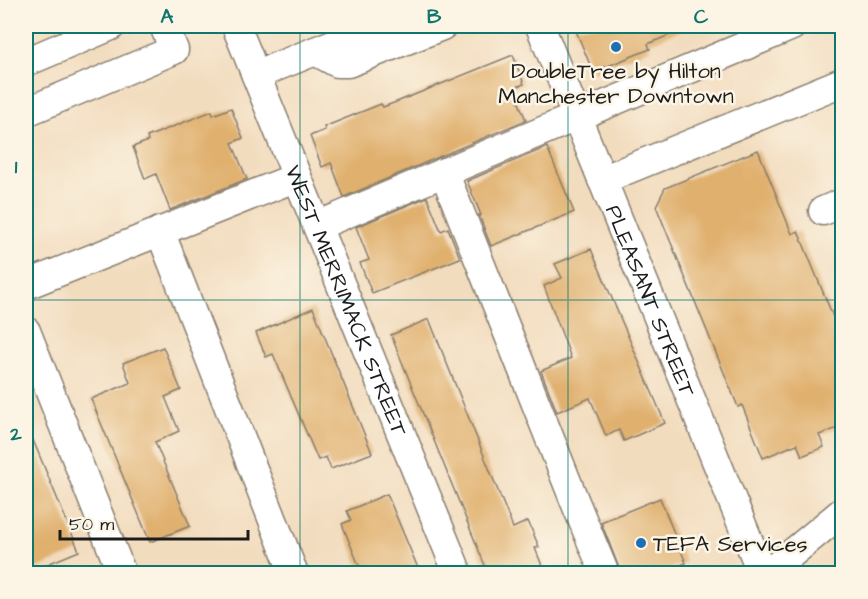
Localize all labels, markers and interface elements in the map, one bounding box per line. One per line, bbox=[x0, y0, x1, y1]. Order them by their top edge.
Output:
text: A bbox=[161, 3, 174, 31]
text: B bbox=[427, 3, 442, 31]
text: C bbox=[694, 3, 709, 31]
marker: DoubleTree by Hilton Manchester Downtown bbox=[609, 40, 623, 54]
place label: DoubleTree by Hilton Manchester Downtown bbox=[498, 56, 734, 112]
text: 1 bbox=[15, 153, 18, 181]
street label: WEST MERRIMACK STREET bbox=[277, 161, 415, 441]
street label: PLEASANT STREET bbox=[597, 200, 703, 402]
text: 2 bbox=[9, 420, 22, 448]
scale bar bbox=[60, 503, 248, 541]
text: 50 m bbox=[69, 512, 114, 537]
place label: TEFA Services bbox=[653, 529, 808, 560]
marker: TEFA Services bbox=[634, 536, 648, 550]

